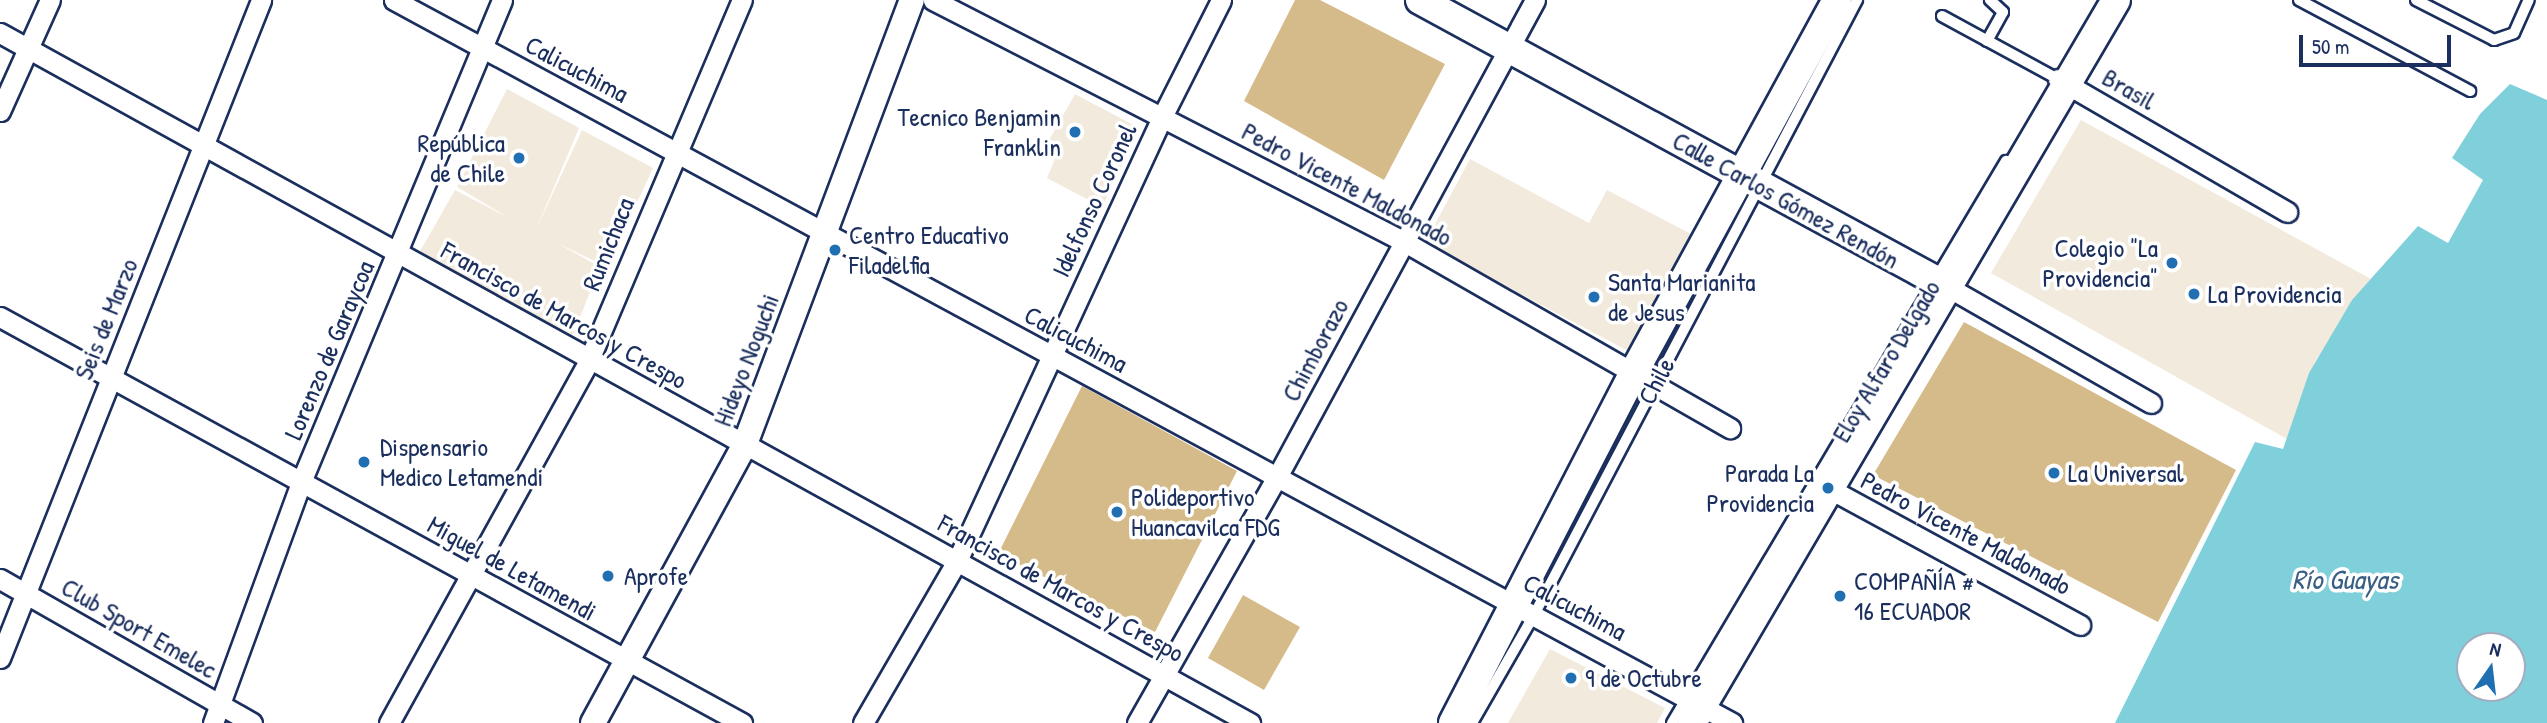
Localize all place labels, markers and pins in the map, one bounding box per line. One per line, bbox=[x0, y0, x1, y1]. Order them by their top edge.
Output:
place label: Tecnico Benjamin Franklin bbox=[897, 101, 1061, 162]
marker: Tecnico Benjamin Franklin bbox=[1067, 124, 1083, 140]
place label: República de Chile bbox=[418, 127, 505, 188]
marker: República de Chile bbox=[511, 150, 527, 166]
place label: Centro Educativo Filadelfia bbox=[849, 219, 1009, 280]
place label: Colegio "La Providencia" bbox=[2043, 232, 2158, 294]
marker: Centro Educativo Filadelfia bbox=[827, 242, 843, 258]
marker: Colegio "La Providencia" bbox=[2164, 255, 2180, 271]
place label: Santa Marianita de Jesus bbox=[1608, 266, 1755, 328]
place label: La Providencia bbox=[2208, 278, 2341, 310]
marker: La Providencia bbox=[2186, 286, 2202, 302]
marker: Santa Marianita de Jesus bbox=[1586, 289, 1602, 305]
place label: Dispensario Medico Letamendi bbox=[380, 431, 543, 492]
marker: Dispensario Medico Letamendi bbox=[354, 452, 374, 472]
place label: Parada La Providencia bbox=[1706, 457, 1814, 518]
place label: La Universal bbox=[2068, 457, 2184, 489]
marker: La Universal bbox=[2046, 465, 2062, 481]
marker: Parada La Providencia bbox=[1820, 480, 1836, 496]
place label: Polideportivo Huancavilca FDG bbox=[1131, 481, 1280, 542]
marker: Polideportivo Huancavilca FDG bbox=[1109, 504, 1125, 520]
place label: Aprofe bbox=[624, 560, 688, 592]
place label: COMPAÑÍA # 16 ECUADOR bbox=[1854, 565, 1974, 626]
marker: Aprofe bbox=[598, 566, 618, 586]
marker: COMPAÑÍA # 16 ECUADOR bbox=[1832, 588, 1848, 604]
place label: 9 de Octubre bbox=[1585, 662, 1702, 694]
marker: 9 de Octubre bbox=[1563, 670, 1579, 686]

